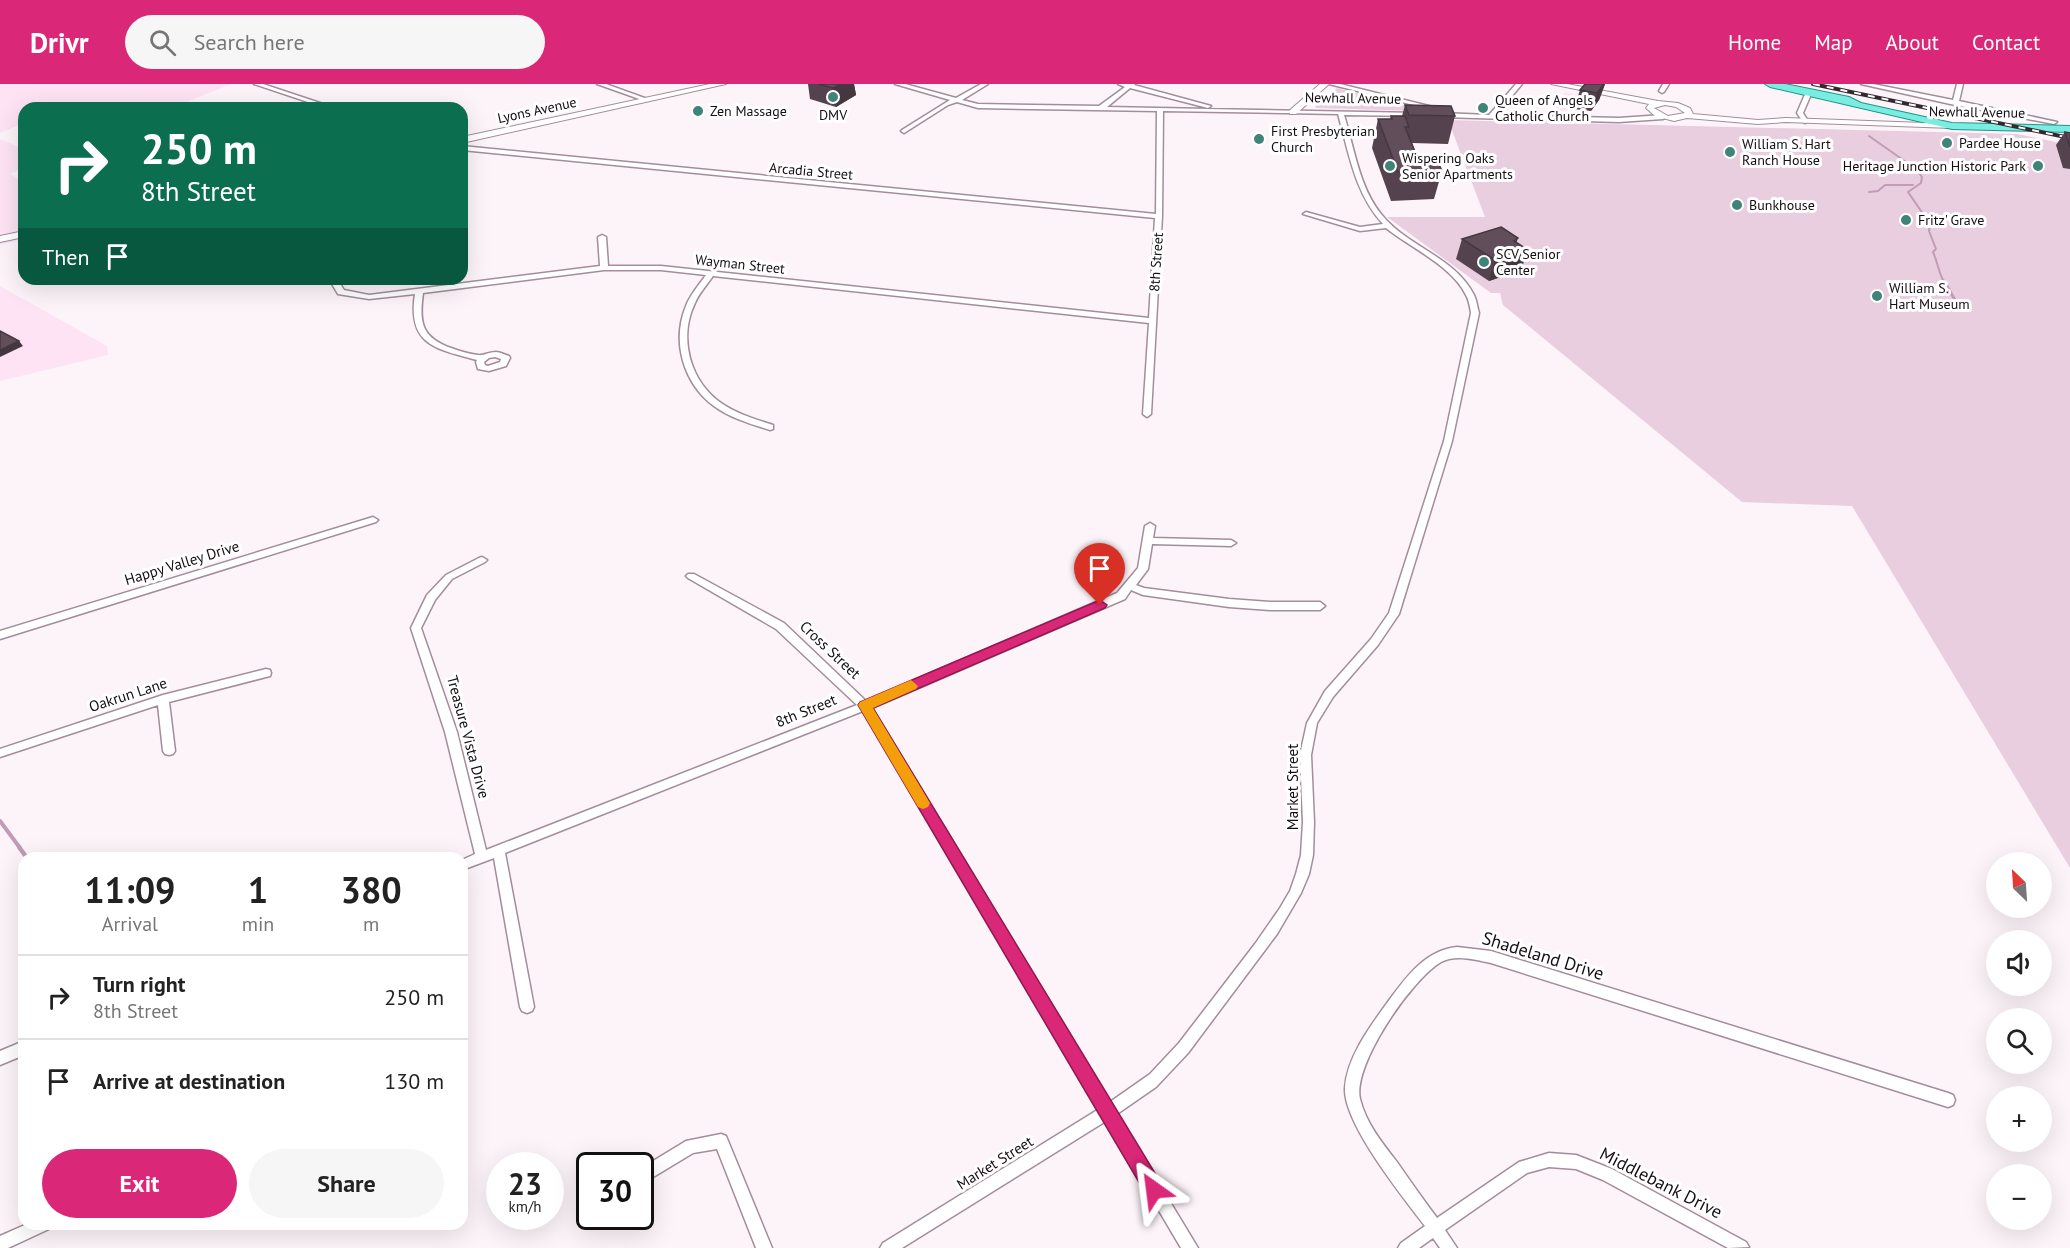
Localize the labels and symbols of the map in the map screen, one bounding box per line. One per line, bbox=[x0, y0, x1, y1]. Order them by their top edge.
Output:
street label: Newhall Avenue bbox=[1305, 88, 1401, 108]
marker: DMV bbox=[826, 90, 840, 104]
place label: Queen of Angels Catholic Church bbox=[1495, 91, 1593, 125]
street label: Lyons Avenue bbox=[496, 93, 578, 127]
marker: Queen of Angels Catholic Church bbox=[1476, 101, 1490, 115]
place label: Zen Massage bbox=[710, 102, 787, 120]
street label: Newhall Avenue bbox=[1929, 102, 2025, 122]
marker: Zen Massage bbox=[691, 104, 705, 118]
place label: DMV bbox=[819, 106, 847, 124]
place label: First Presbyterian Church bbox=[1271, 122, 1375, 156]
marker: First Presbyterian Church bbox=[1252, 132, 1266, 146]
place label: Pardee House bbox=[1959, 134, 2041, 152]
place label: William S. Hart Ranch House bbox=[1742, 135, 1831, 169]
marker: Pardee House bbox=[1940, 136, 1954, 150]
marker: William S. Hart Ranch House bbox=[1723, 145, 1737, 159]
place label: Wispering Oaks Senior Apartments bbox=[1402, 149, 1513, 183]
place label: Heritage Junction Historic Park bbox=[1843, 157, 2026, 175]
street label: Arcadia Street bbox=[768, 158, 854, 184]
marker: Wispering Oaks Senior Apartments bbox=[1383, 159, 1397, 173]
marker: Heritage Junction Historic Park bbox=[2031, 159, 2045, 173]
place label: Bunkhouse bbox=[1749, 196, 1815, 214]
marker: Bunkhouse bbox=[1730, 198, 1744, 212]
place label: Fritz' Grave bbox=[1918, 211, 1984, 229]
marker: Fritz' Grave bbox=[1899, 213, 1913, 227]
street label: 8th Street bbox=[1145, 231, 1167, 292]
place label: SCV Senior Center bbox=[1496, 245, 1561, 279]
street label: Wayman Street bbox=[694, 250, 786, 278]
marker: SCV Senior Center bbox=[1477, 255, 1491, 269]
place label: William S. Hart Museum bbox=[1889, 279, 1970, 313]
marker: William S. Hart Museum bbox=[1870, 289, 1884, 303]
street label: Happy Valley Drive bbox=[122, 536, 241, 589]
pin bbox=[1074, 543, 1125, 605]
street label: Cross Street bbox=[796, 617, 865, 683]
street label: Oakrun Lane bbox=[86, 673, 169, 716]
street label: Treasure Vista Drive bbox=[443, 673, 494, 800]
street label: 8th Street bbox=[773, 690, 839, 731]
street label: Market Street bbox=[1283, 744, 1302, 830]
north arrow bbox=[1986, 852, 2052, 918]
street label: Shadeland Drive bbox=[1480, 926, 1607, 985]
street label: Market Street bbox=[953, 1132, 1036, 1194]
street label: Middlebank Drive bbox=[1596, 1142, 1726, 1223]
speed limit sign: 30 bbox=[576, 1152, 654, 1230]
position arrow bbox=[1122, 1158, 1186, 1222]

